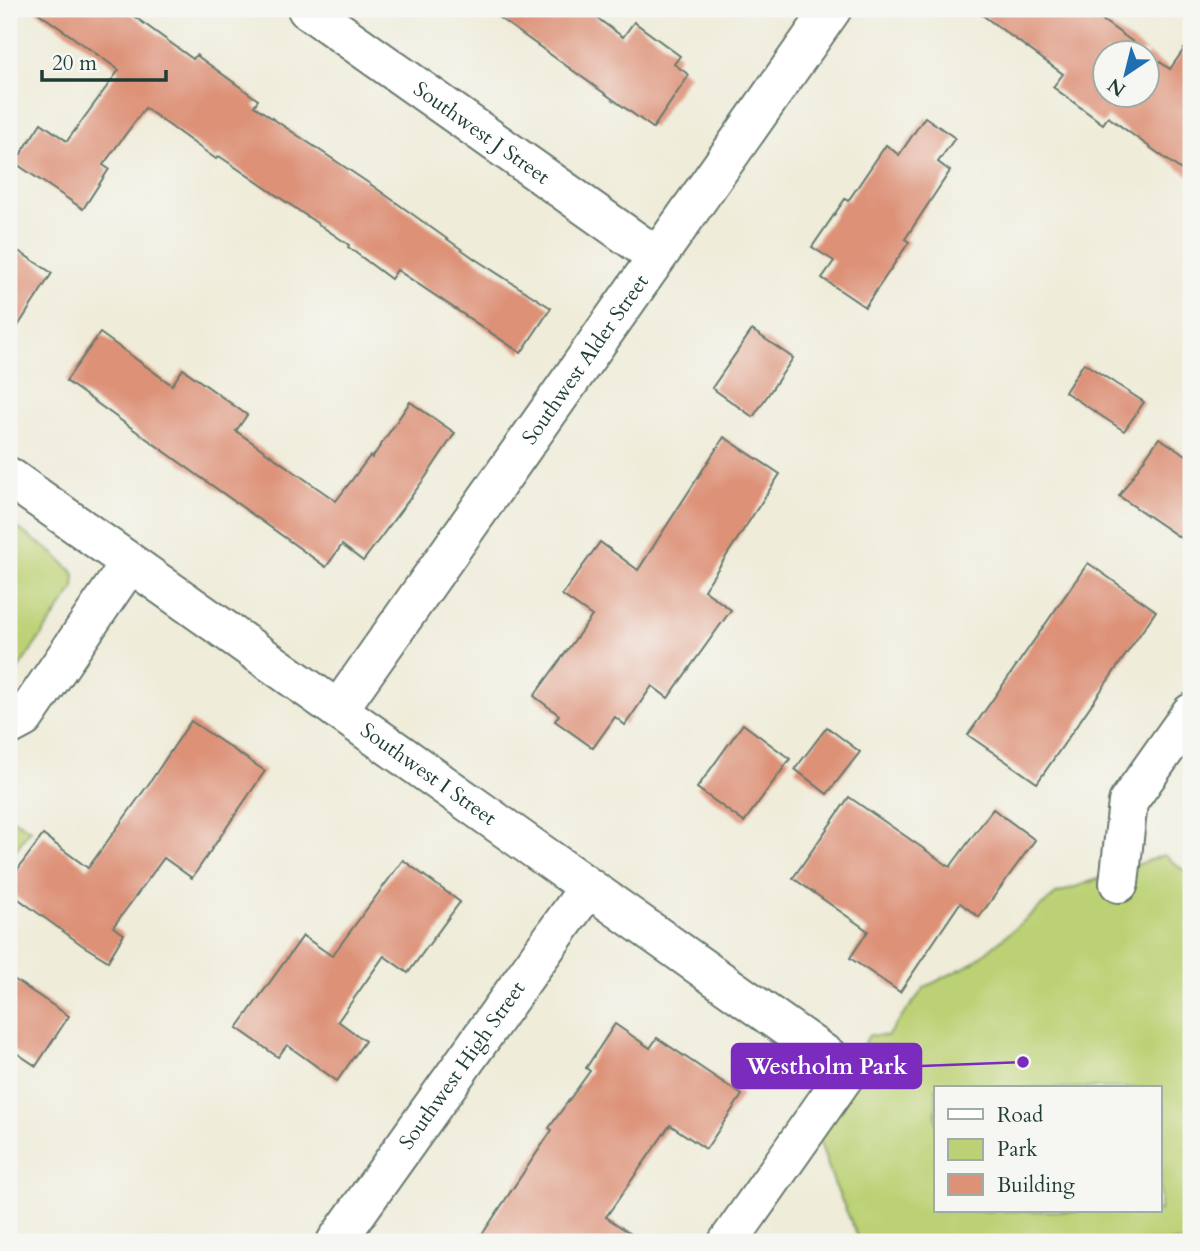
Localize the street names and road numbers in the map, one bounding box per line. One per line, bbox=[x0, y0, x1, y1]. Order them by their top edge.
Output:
street label: Southwest J Street bbox=[407, 75, 556, 191]
street label: Southwest Alder Street bbox=[515, 268, 656, 451]
street label: Southwest I Street bbox=[354, 716, 502, 833]
street label: Southwest High Street bbox=[392, 975, 532, 1156]

